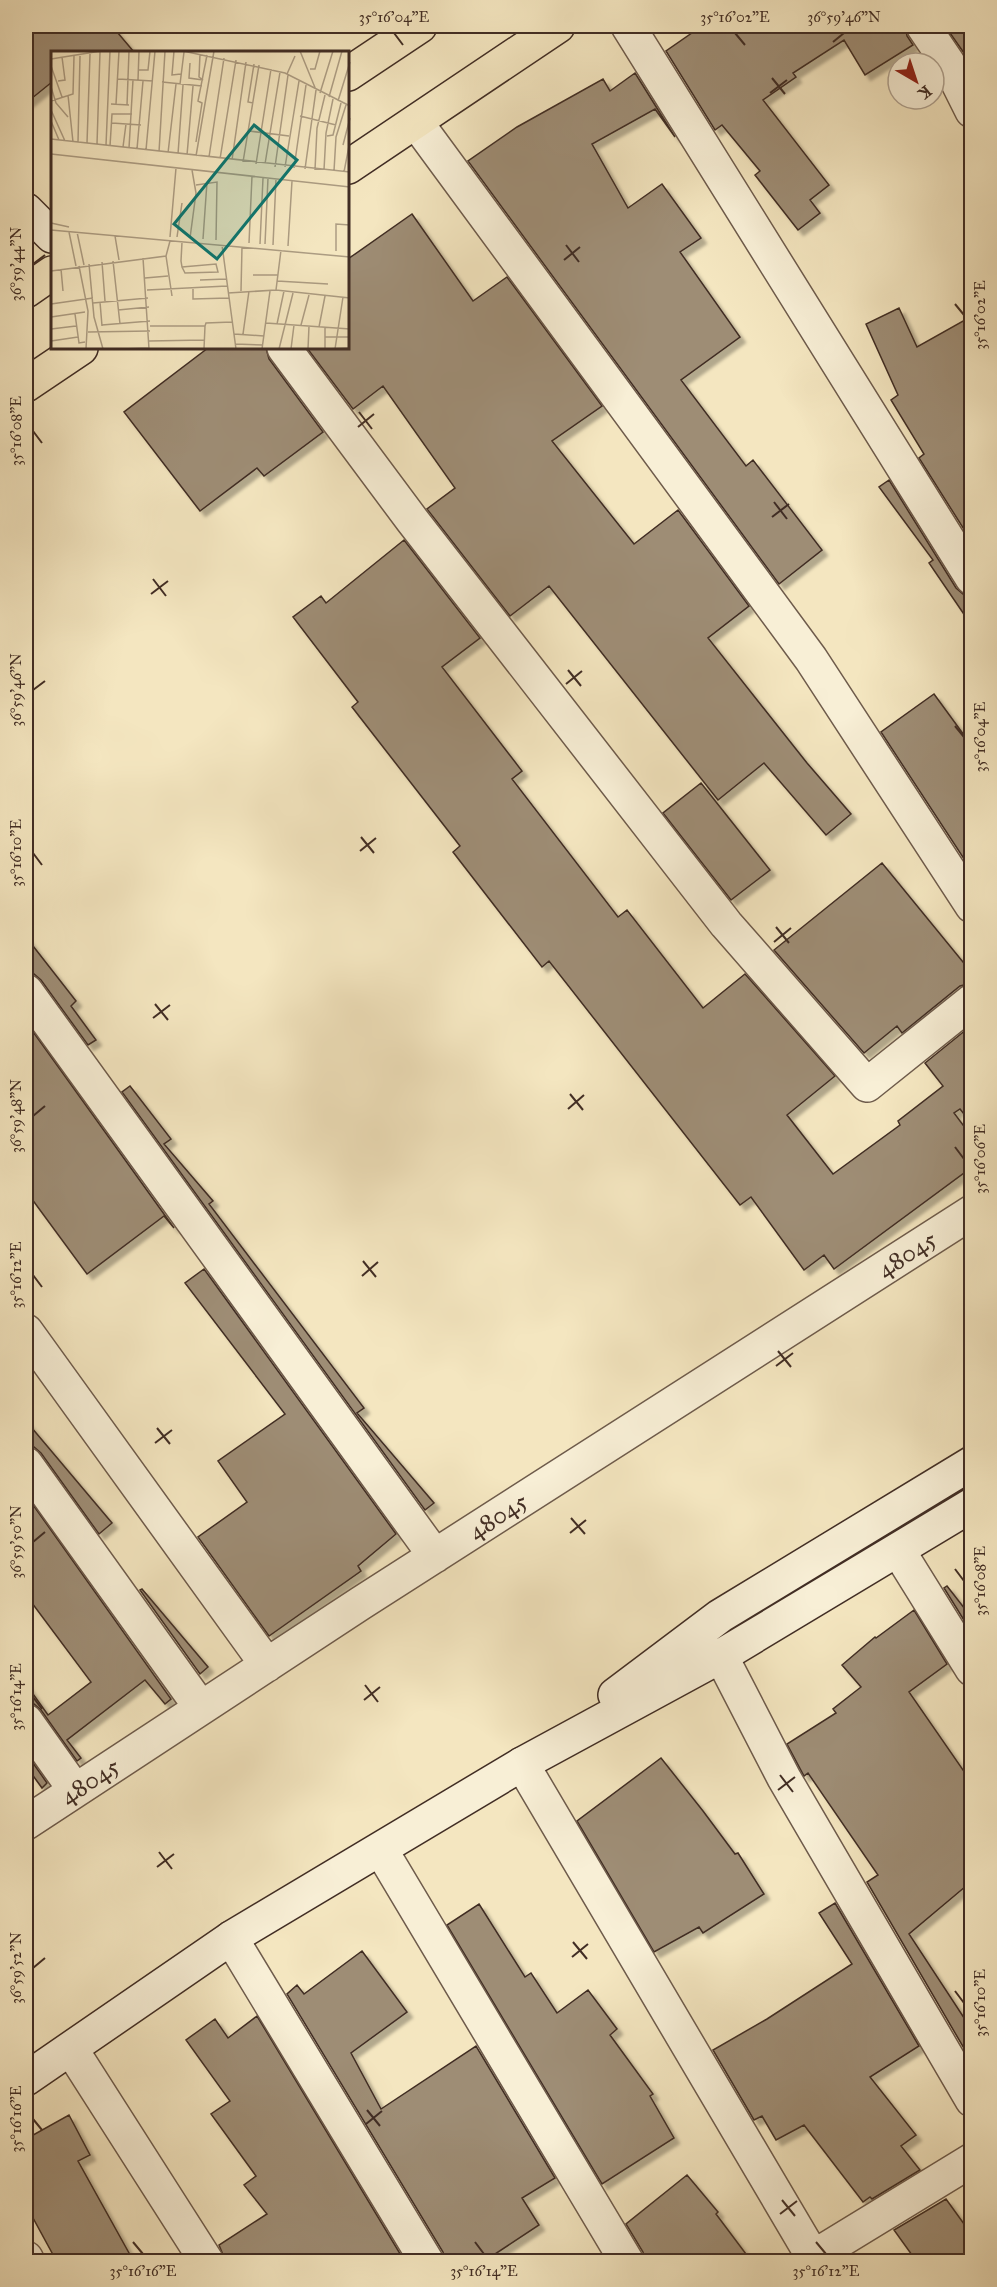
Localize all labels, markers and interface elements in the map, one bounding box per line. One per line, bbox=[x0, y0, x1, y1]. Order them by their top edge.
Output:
text: 35°16'04"E bbox=[359, 8, 430, 26]
text: 35°16'02"E bbox=[700, 8, 770, 26]
text: 36°59'46"N bbox=[807, 8, 881, 26]
inset map bbox=[51, 51, 350, 350]
north arrow bbox=[886, 51, 946, 111]
text: K bbox=[914, 81, 936, 104]
text: 36°59'44"N bbox=[7, 227, 25, 301]
text: 35°16'02"E bbox=[971, 280, 989, 350]
text: 35°16'08"E bbox=[7, 396, 25, 466]
text: 36°59'46"N bbox=[7, 653, 25, 727]
text: 35°16'04"E bbox=[971, 701, 989, 772]
text: 35°16'10"E bbox=[7, 819, 25, 887]
text: 36°59'48"N bbox=[7, 1079, 25, 1153]
text: 35°16'06"E bbox=[971, 1124, 989, 1194]
street label: 48045 bbox=[872, 1224, 942, 1284]
text: 35°16'12"E bbox=[7, 1241, 25, 1308]
street label: 48045 bbox=[463, 1486, 533, 1546]
text: 36°59'50"N bbox=[7, 1505, 25, 1579]
text: 35°16'08"E bbox=[971, 1546, 989, 1616]
text: 35°16'14"E bbox=[7, 1663, 25, 1731]
street label: 48045 bbox=[55, 1751, 125, 1811]
text: 36°59'52"N bbox=[7, 1932, 25, 2004]
text: 35°16'10"E bbox=[971, 1969, 989, 2037]
text: 35°16'16"E bbox=[7, 2085, 25, 2153]
text: 35°16'16"E bbox=[109, 2262, 177, 2280]
text: 35°16'14"E bbox=[450, 2262, 518, 2280]
text: 35°16'12"E bbox=[793, 2262, 860, 2280]

